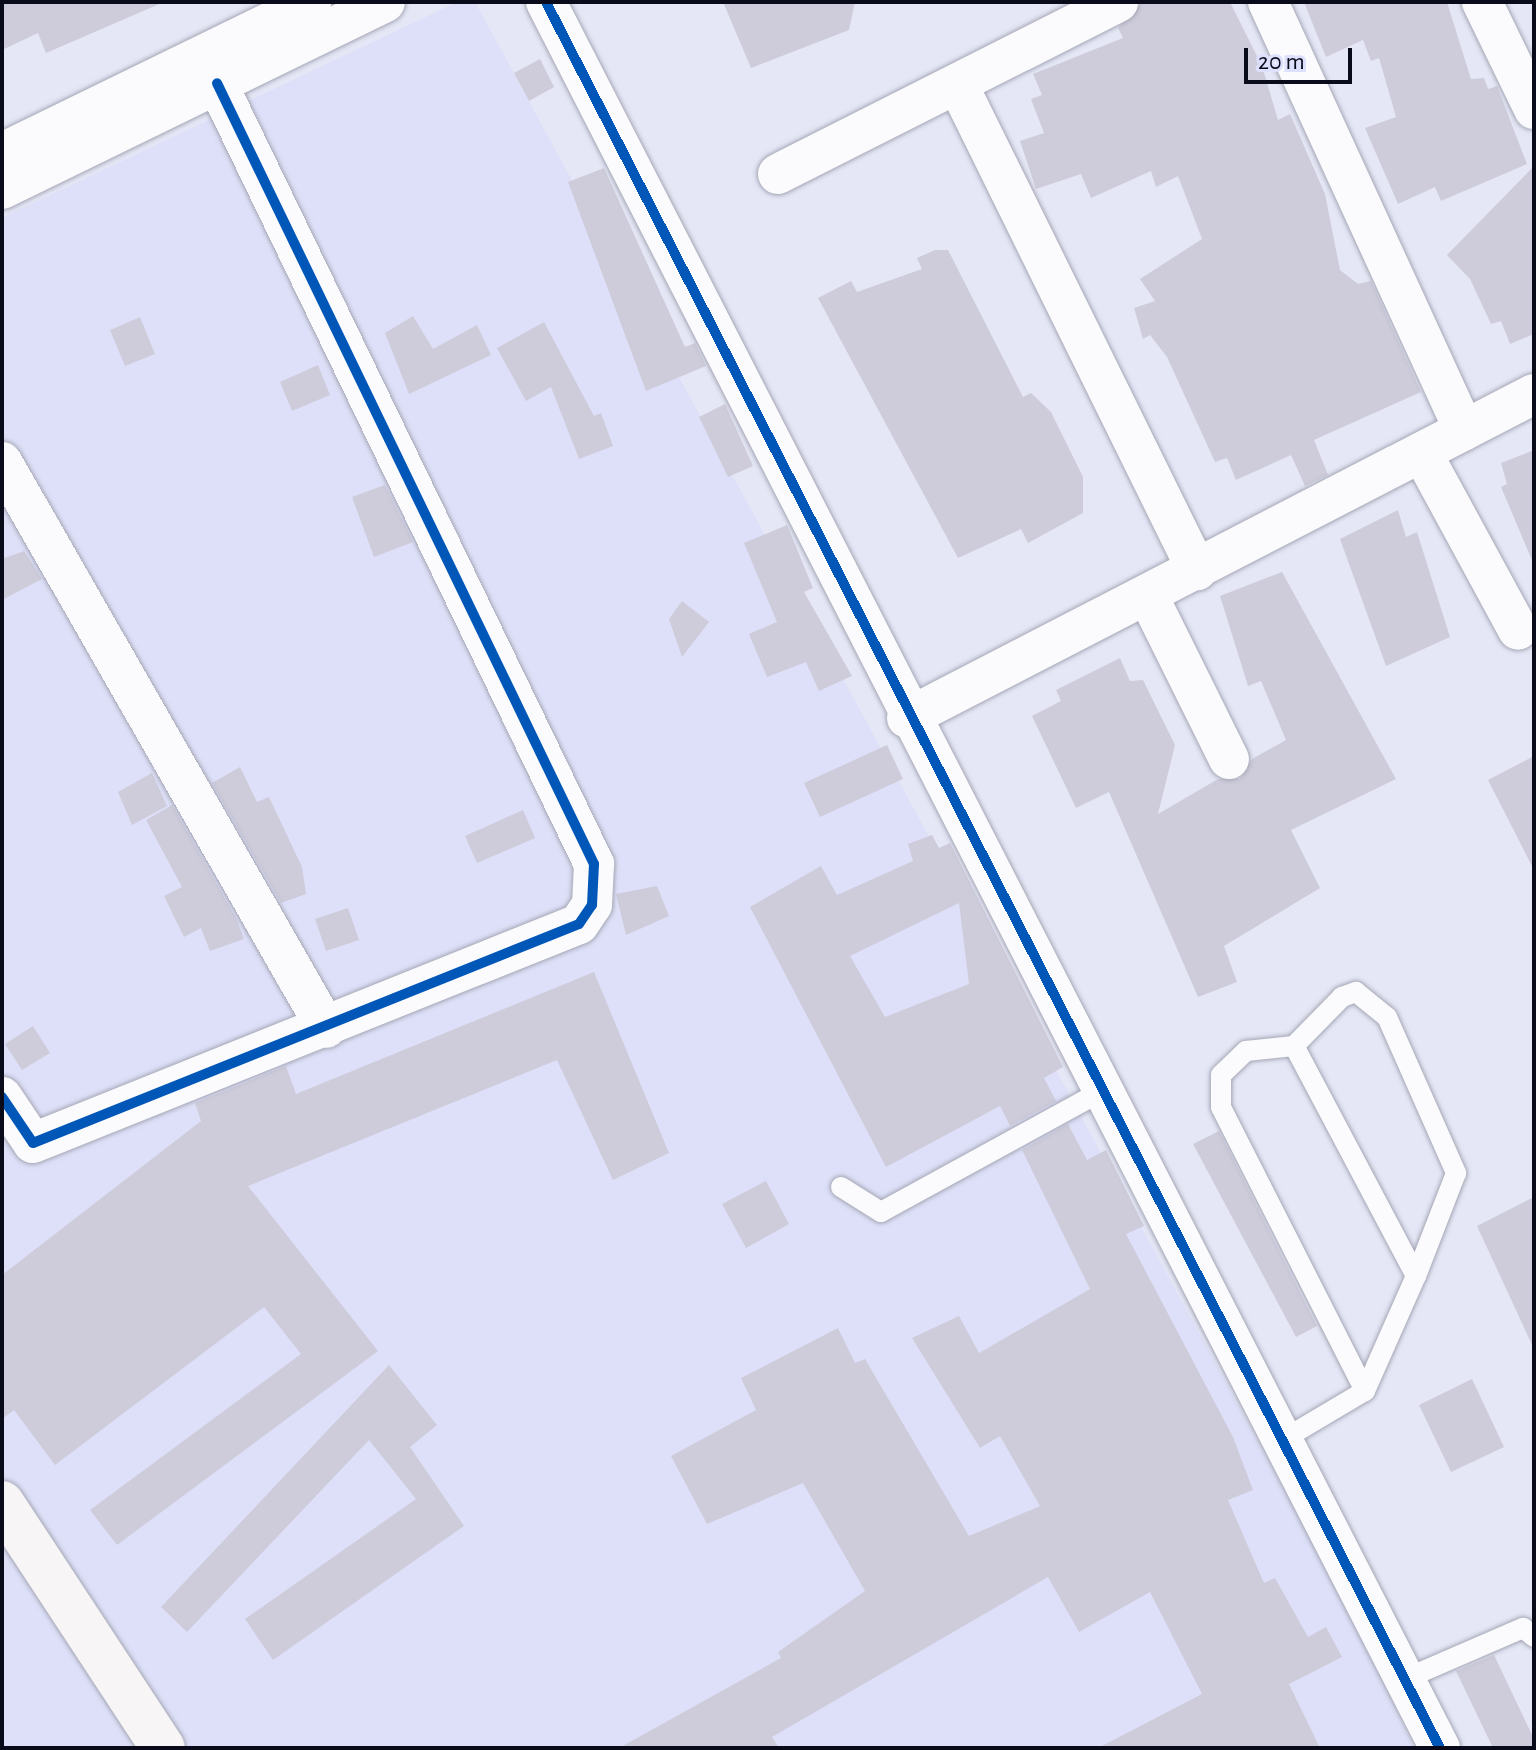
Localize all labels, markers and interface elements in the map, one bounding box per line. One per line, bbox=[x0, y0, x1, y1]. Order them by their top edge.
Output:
scale bar bbox=[1248, 32, 1356, 82]
text: 20 m bbox=[1258, 50, 1305, 74]

